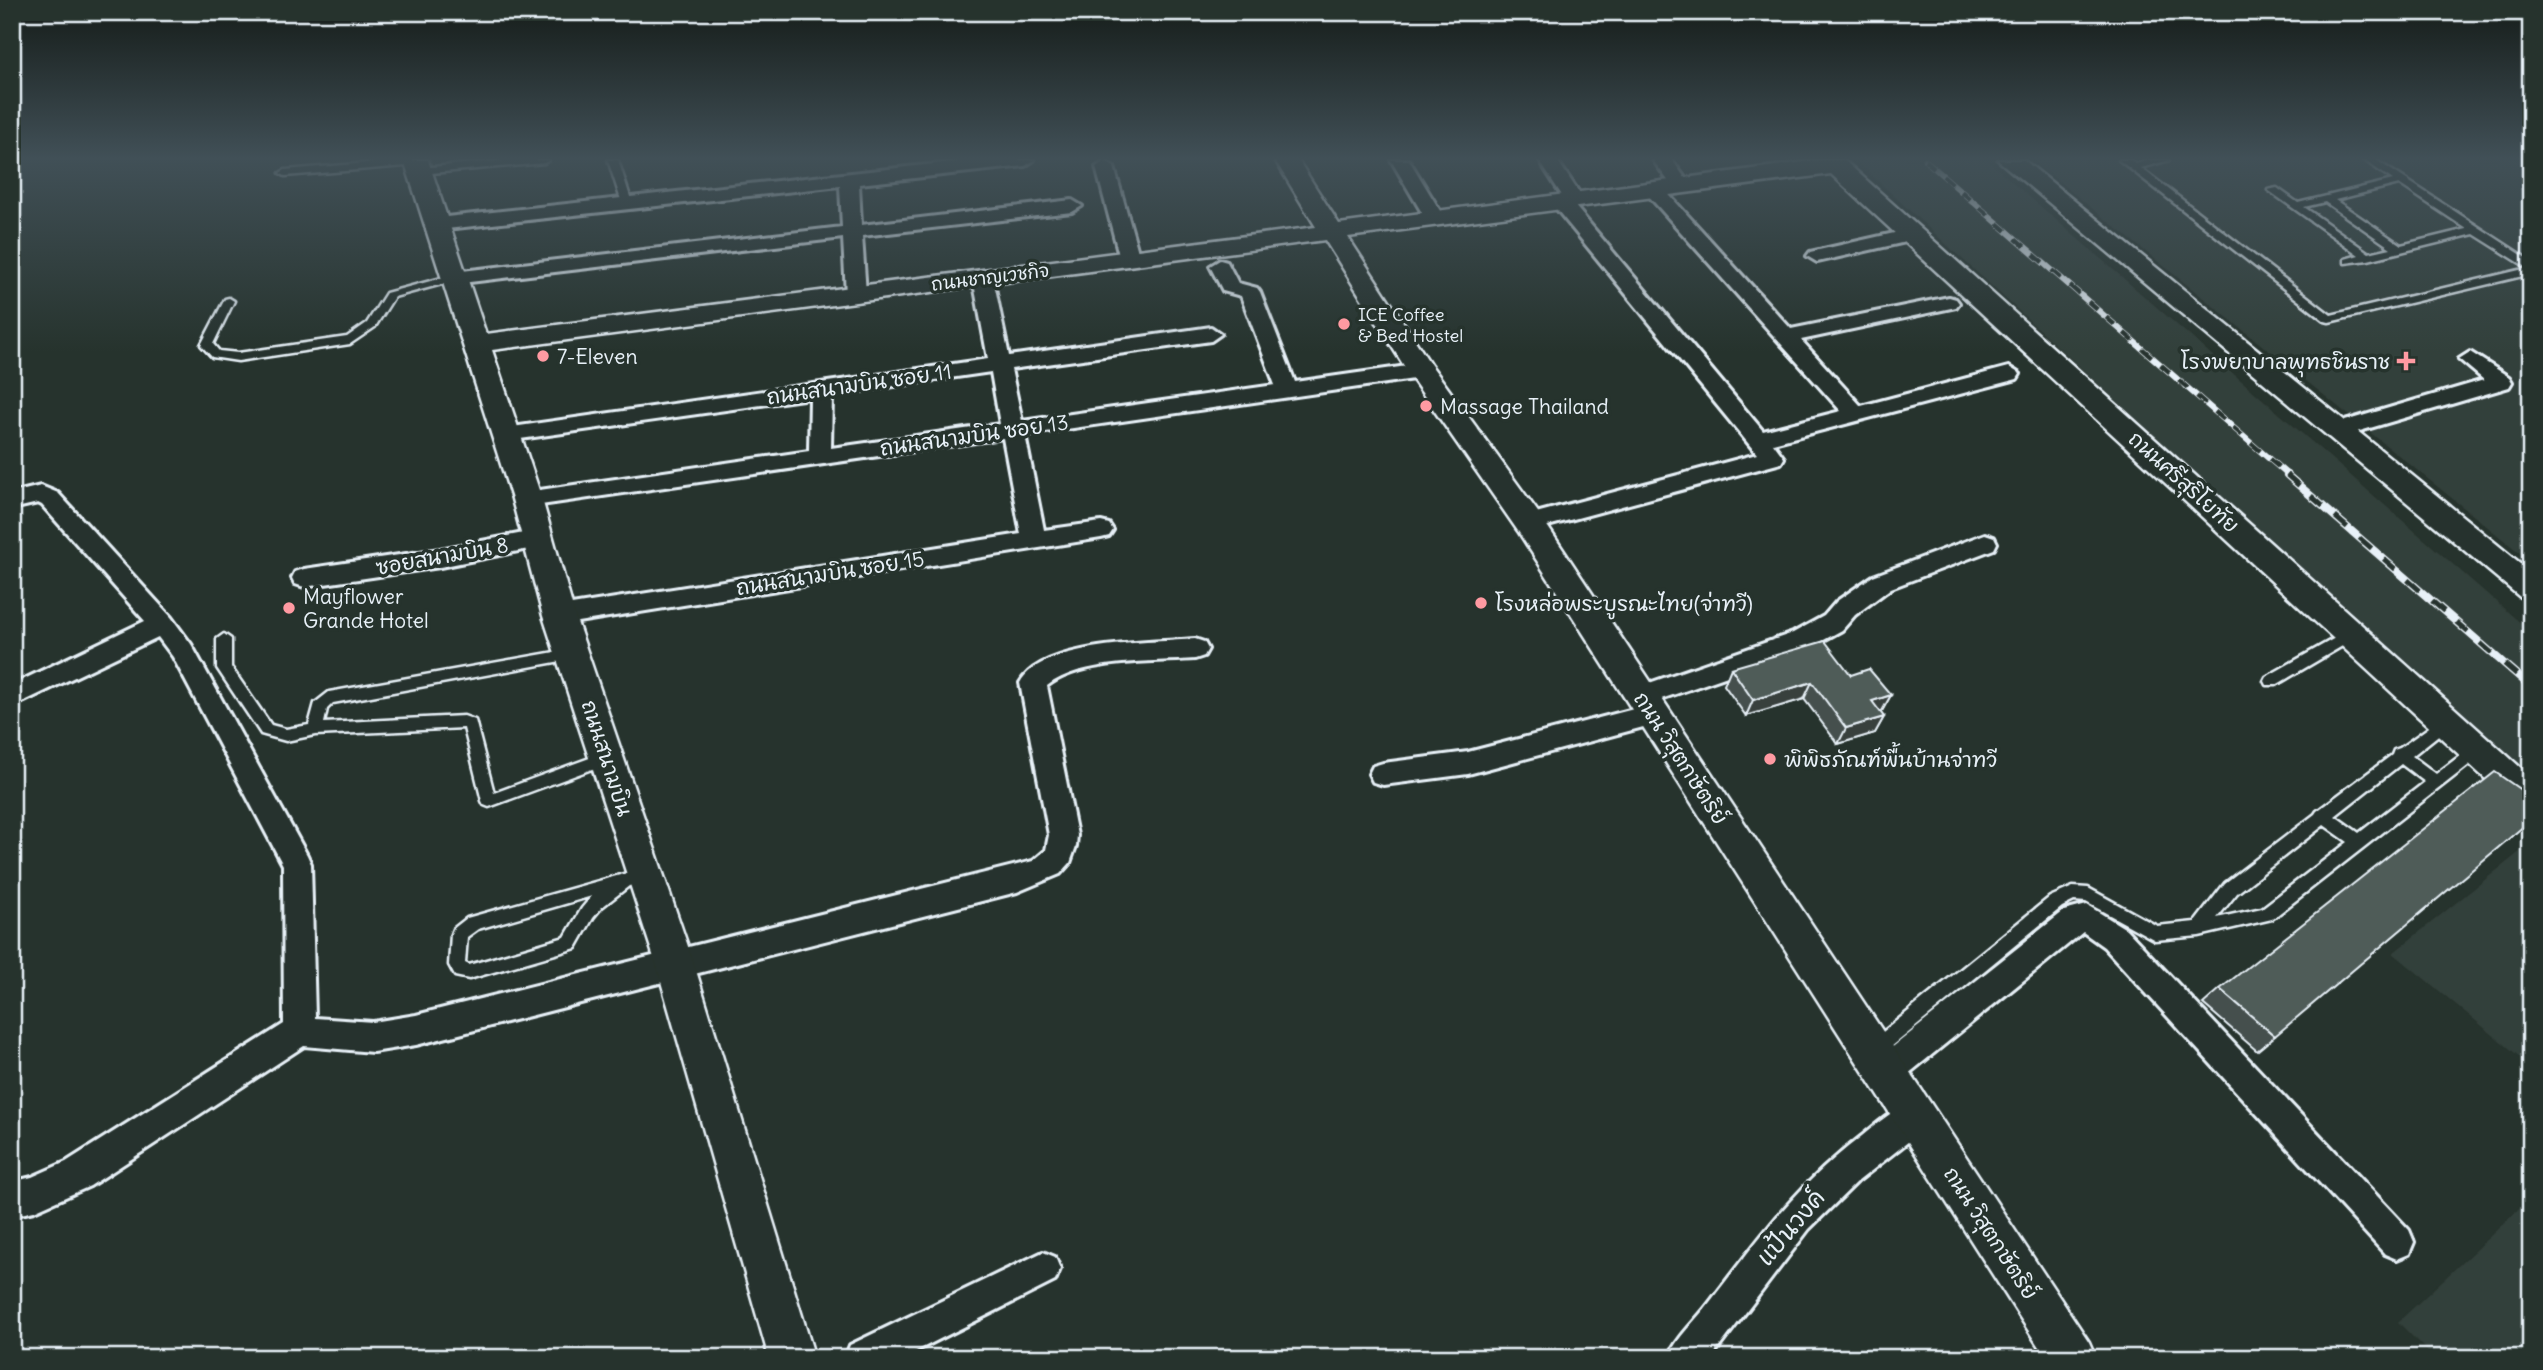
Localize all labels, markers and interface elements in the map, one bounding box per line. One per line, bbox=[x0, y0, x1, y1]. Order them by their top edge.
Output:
street label: ถนนชาญเวชกิจ bbox=[930, 258, 1050, 296]
place label: ICE Coffee & Bed Hostel bbox=[1358, 303, 1463, 347]
marker: ICE Coffee & Bed Hostel bbox=[1336, 316, 1352, 332]
place label: 7-Eleven bbox=[557, 343, 638, 370]
marker: 7-Eleven bbox=[535, 348, 551, 364]
place label: โรงพยาบาลพุทธชินราช bbox=[2181, 348, 2390, 378]
marker: โรงพยาบาลพุทธชินราช bbox=[2396, 351, 2416, 371]
street label: ถนนสนามบิน ซอย 11 bbox=[765, 358, 953, 410]
place label: Massage Thailand bbox=[1440, 393, 1609, 420]
marker: Massage Thailand bbox=[1418, 398, 1434, 414]
street label: ถนนสนามบิน ซอย 13 bbox=[878, 408, 1070, 462]
street label: ถนนศรีสุริโยทัย bbox=[2121, 425, 2245, 541]
street label: ซอยสนามบิน 8 bbox=[374, 531, 510, 581]
street label: ถนนสนามบิน ซอย 15 bbox=[734, 545, 926, 601]
place label: Mayflower Grande Hotel bbox=[303, 583, 429, 634]
place label: โรงหล่อพระบูรณะไทย(จ่าทวี) bbox=[1495, 590, 1753, 620]
marker: โรงหล่อพระบูรณะไทย(จ่าทวี) bbox=[1473, 595, 1489, 611]
marker: Mayflower Grande Hotel bbox=[281, 600, 297, 616]
street label: ถนน วิสุตกษัตริย์ bbox=[1625, 686, 1734, 831]
street label: ถนนสนามบิน bbox=[576, 696, 638, 820]
place label: พิพิธภัณฑ์พื้นบ้านจ่าทวี bbox=[1784, 741, 1997, 773]
marker: พิพิธภัณฑ์พื้นบ้านจ่าทวี bbox=[1762, 751, 1778, 767]
street label: ถนน วิสุตกษัตริย์ bbox=[1935, 1161, 2044, 1306]
street label: แป้นวงค์ bbox=[1749, 1183, 1831, 1271]

